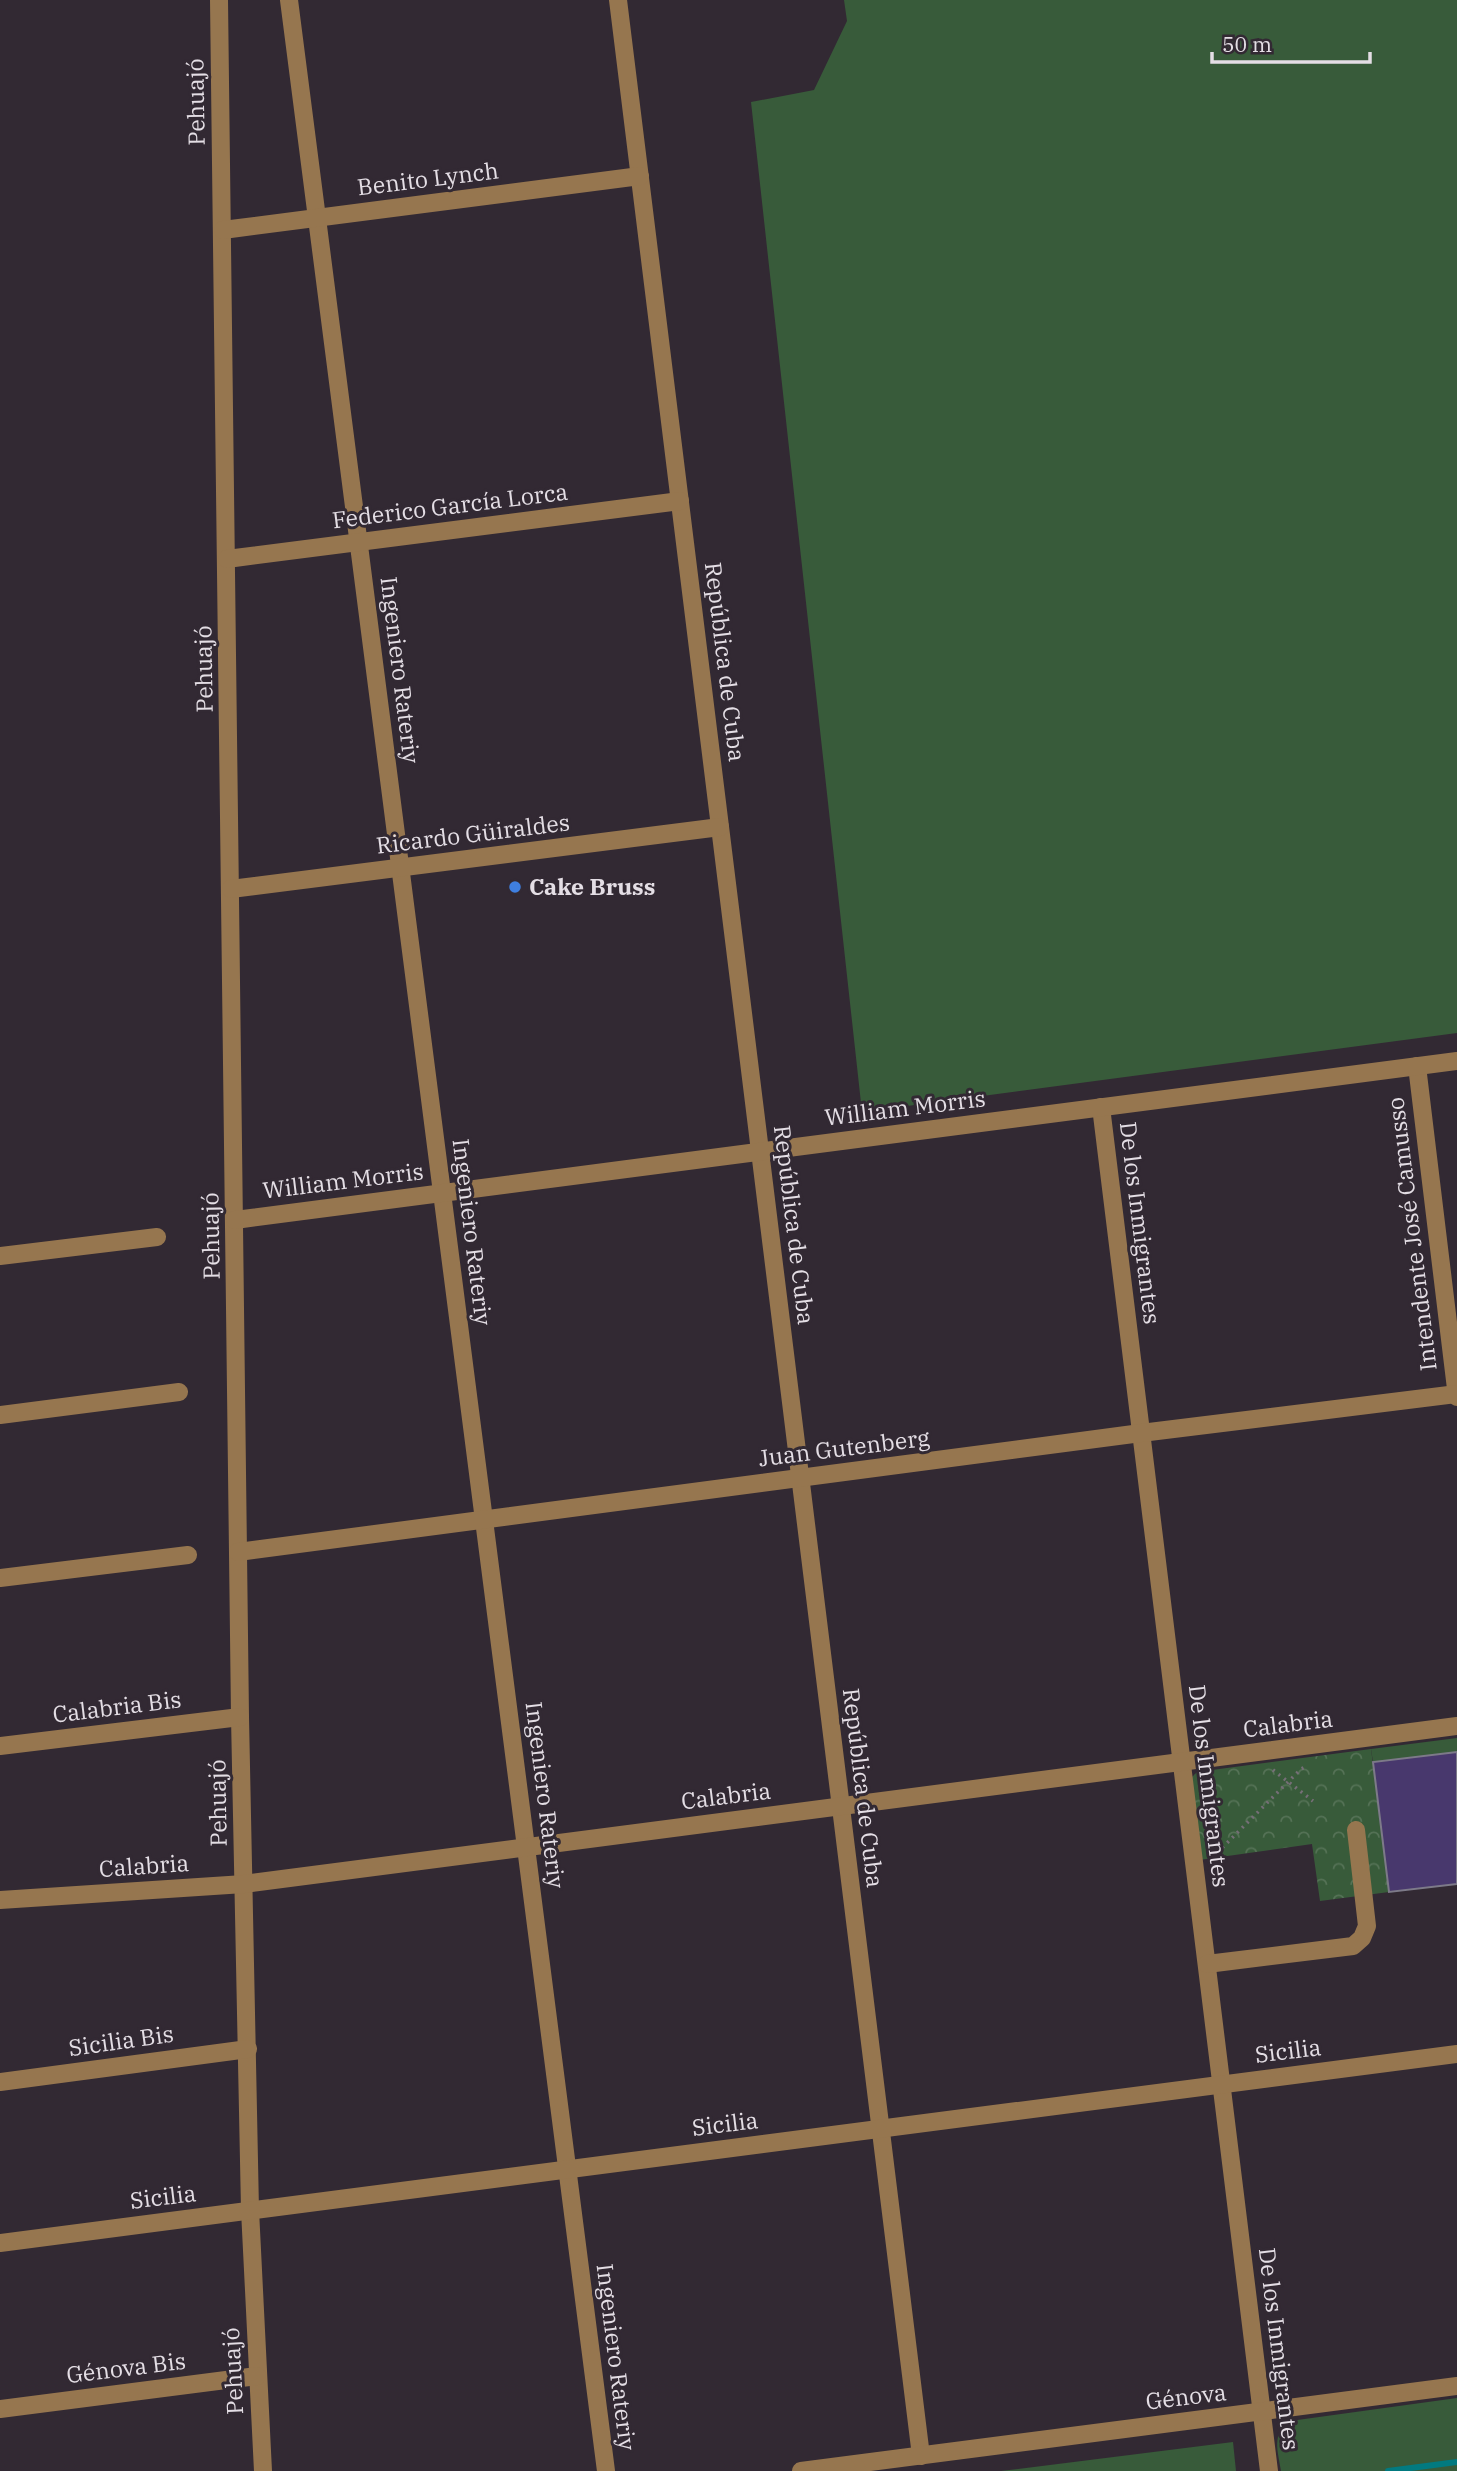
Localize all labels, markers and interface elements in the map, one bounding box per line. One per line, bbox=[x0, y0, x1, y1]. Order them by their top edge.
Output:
scale bar bbox=[1212, 21, 1370, 65]
text: 50 m bbox=[1222, 30, 1272, 58]
street label: Pehuajó bbox=[179, 58, 211, 146]
street label: Benito Lynch bbox=[355, 154, 500, 202]
street label: Federico García Lorca bbox=[330, 476, 570, 534]
street label: República de Cuba bbox=[699, 560, 753, 763]
street label: Ingeniero Rateriy bbox=[375, 575, 427, 766]
street label: Pehuajó bbox=[187, 625, 219, 713]
street label: Ricardo Güiraldes bbox=[374, 806, 571, 860]
place label: Cake Bruss bbox=[529, 871, 655, 901]
marker: Cake Bruss bbox=[507, 879, 523, 895]
street label: William Morris bbox=[823, 1082, 987, 1132]
street label: Intendente José Camusso bbox=[1379, 1096, 1443, 1373]
street label: De los Inmigrantes bbox=[1114, 1120, 1168, 1326]
street label: República de Cuba bbox=[768, 1123, 822, 1326]
street label: Ingeniero Rateriy bbox=[447, 1137, 499, 1328]
street label: William Morris bbox=[261, 1155, 425, 1205]
street label: Pehuajó bbox=[194, 1192, 226, 1280]
street label: Juan Gutenberg bbox=[757, 1422, 932, 1472]
street label: Calabria Bis bbox=[51, 1683, 183, 1729]
street label: De los Inmigrantes bbox=[1183, 1683, 1237, 1889]
street label: República de Cuba bbox=[837, 1686, 891, 1889]
street label: Ingeniero Rateriy bbox=[520, 1700, 572, 1891]
street label: Calabria bbox=[1241, 1703, 1334, 1743]
street label: Pehuajó bbox=[201, 1759, 233, 1847]
street label: Calabria bbox=[679, 1775, 772, 1815]
street label: Calabria bbox=[98, 1847, 190, 1883]
street label: Sicilia Bis bbox=[66, 2018, 175, 2062]
street label: Sicilia bbox=[1253, 2031, 1323, 2069]
street label: Sicilia bbox=[690, 2104, 760, 2142]
street label: Sicilia bbox=[128, 2177, 198, 2215]
street label: De los Inmigrantes bbox=[1253, 2246, 1307, 2452]
street label: Ingeniero Rateriy bbox=[591, 2262, 643, 2453]
street label: Pehuajó bbox=[215, 2327, 249, 2415]
street label: Génova Bis bbox=[64, 2345, 187, 2389]
street label: Génova bbox=[1144, 2376, 1228, 2416]

